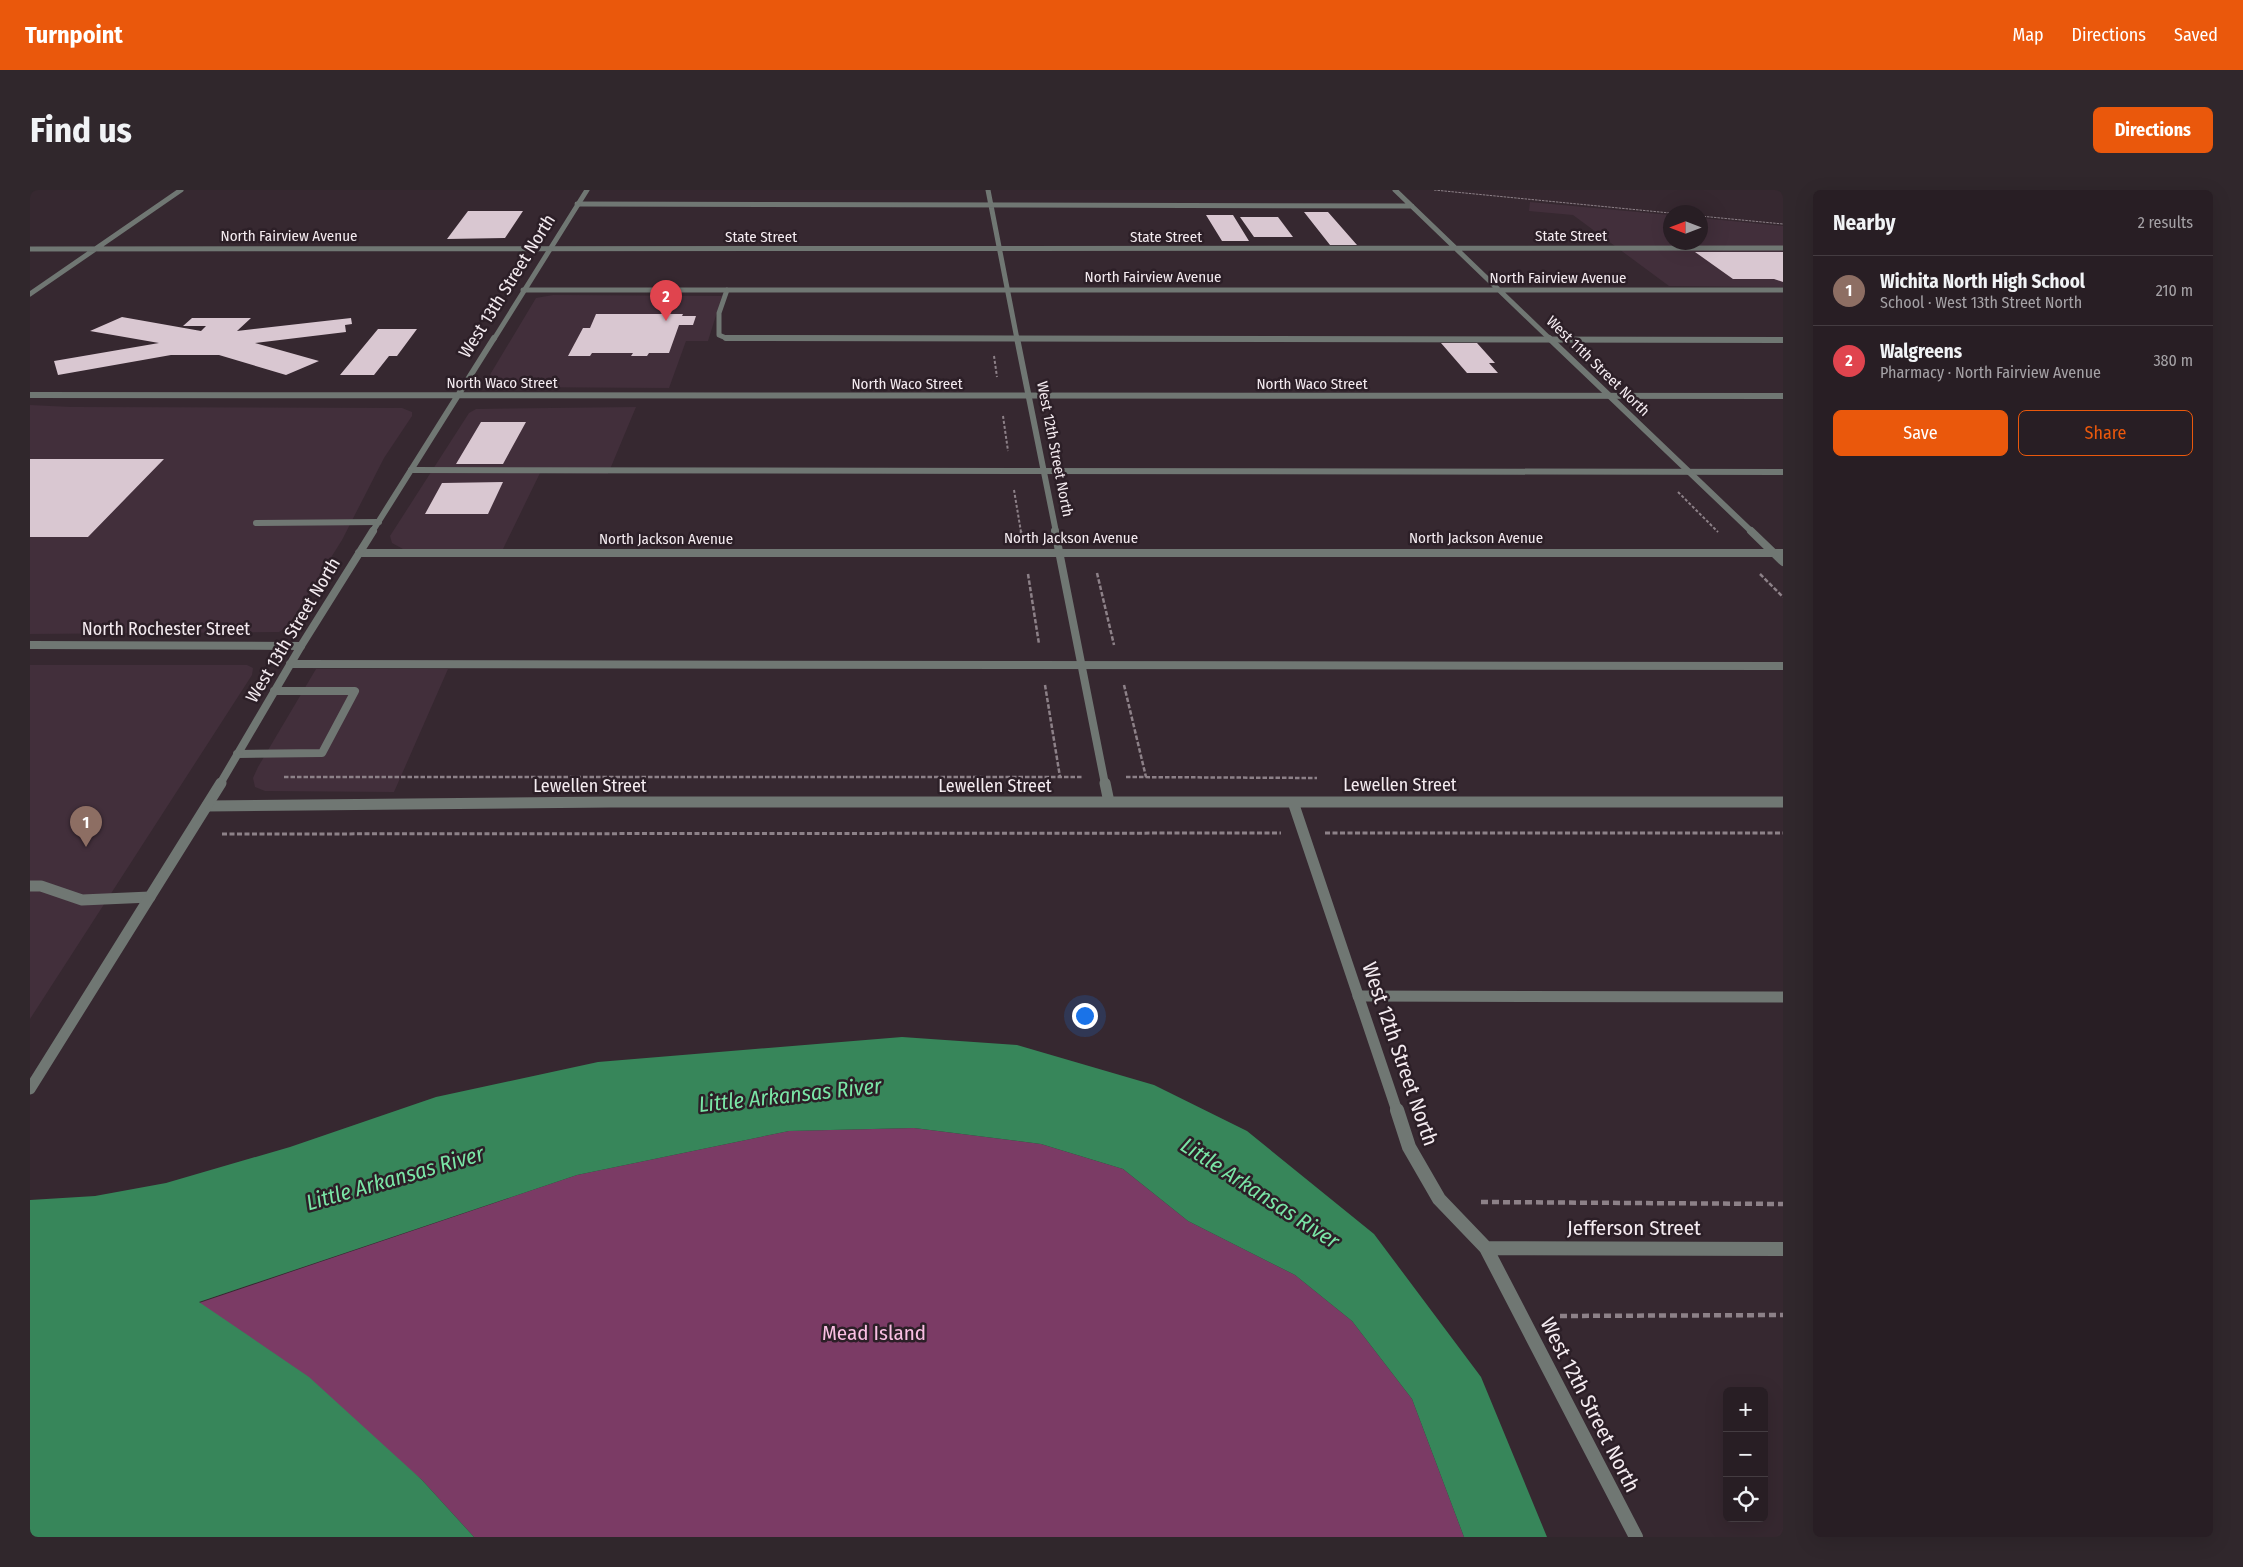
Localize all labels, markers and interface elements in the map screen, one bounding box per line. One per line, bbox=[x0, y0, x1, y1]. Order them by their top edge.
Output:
text: Turnpoint bbox=[25, 21, 123, 49]
text: Map bbox=[2012, 24, 2044, 46]
text: Directions bbox=[2072, 24, 2146, 46]
text: Saved bbox=[2174, 24, 2218, 46]
button: Directions bbox=[2093, 107, 2213, 153]
text: Find us bbox=[30, 109, 132, 151]
north arrow bbox=[1663, 205, 1708, 250]
street label: West 13th Street North bbox=[454, 210, 560, 362]
text: Nearby bbox=[1833, 210, 1895, 236]
text: 2 results bbox=[2138, 213, 2193, 232]
street label: North Fairview Avenue bbox=[221, 227, 357, 245]
street label: State Street bbox=[1535, 227, 1607, 245]
street label: State Street bbox=[725, 228, 797, 246]
street label: State Street bbox=[1130, 228, 1202, 246]
street label: North Fairview Avenue bbox=[1085, 268, 1221, 286]
street label: North Fairview Avenue bbox=[1490, 269, 1626, 287]
text: Wichita North High School bbox=[1880, 270, 2085, 293]
pin: 2 bbox=[650, 280, 682, 321]
text: 1 bbox=[1846, 281, 1852, 300]
text: 210 m bbox=[2156, 281, 2193, 300]
text: School · West 13th Street North bbox=[1880, 293, 2082, 312]
street label: West 11th Street North bbox=[1543, 312, 1653, 420]
text: Walgreens bbox=[1880, 340, 1962, 363]
text: 2 bbox=[1845, 351, 1853, 370]
text: 380 m bbox=[2153, 351, 2193, 370]
text: Pharmacy · North Fairview Avenue bbox=[1880, 363, 2101, 382]
street label: North Waco Street bbox=[446, 374, 558, 392]
street label: North Waco Street bbox=[851, 375, 963, 393]
street label: North Waco Street bbox=[1256, 375, 1368, 393]
street label: West 12th Street North bbox=[1033, 380, 1077, 518]
button: Save bbox=[1833, 410, 2008, 456]
button: Share bbox=[2018, 410, 2193, 456]
street label: North Jackson Avenue bbox=[1004, 529, 1138, 547]
street label: North Jackson Avenue bbox=[1409, 529, 1543, 547]
street label: North Jackson Avenue bbox=[599, 530, 733, 548]
street label: West 13th Street North bbox=[241, 553, 345, 707]
street label: North Rochester Street bbox=[82, 618, 250, 640]
street label: Lewellen Street bbox=[1343, 774, 1457, 796]
street label: Lewellen Street bbox=[533, 775, 647, 797]
street label: Lewellen Street bbox=[938, 775, 1052, 797]
pin: 1 bbox=[70, 806, 102, 847]
street label: West 12th Street North bbox=[1356, 959, 1444, 1149]
your location bbox=[1072, 1003, 1098, 1029]
water label: Little Arkansas River bbox=[697, 1072, 884, 1118]
water label: Little Arkansas River bbox=[1176, 1132, 1346, 1255]
water label: Little Arkansas River bbox=[303, 1139, 488, 1216]
street label: Jefferson Street bbox=[1567, 1215, 1701, 1241]
street label: West 12th Street North bbox=[1535, 1313, 1645, 1497]
park label: Mead Island bbox=[822, 1320, 926, 1346]
map controls bbox=[1723, 1387, 1768, 1522]
button: + bbox=[1723, 1387, 1768, 1432]
button: − bbox=[1723, 1432, 1768, 1477]
button: locate bbox=[1723, 1477, 1768, 1522]

